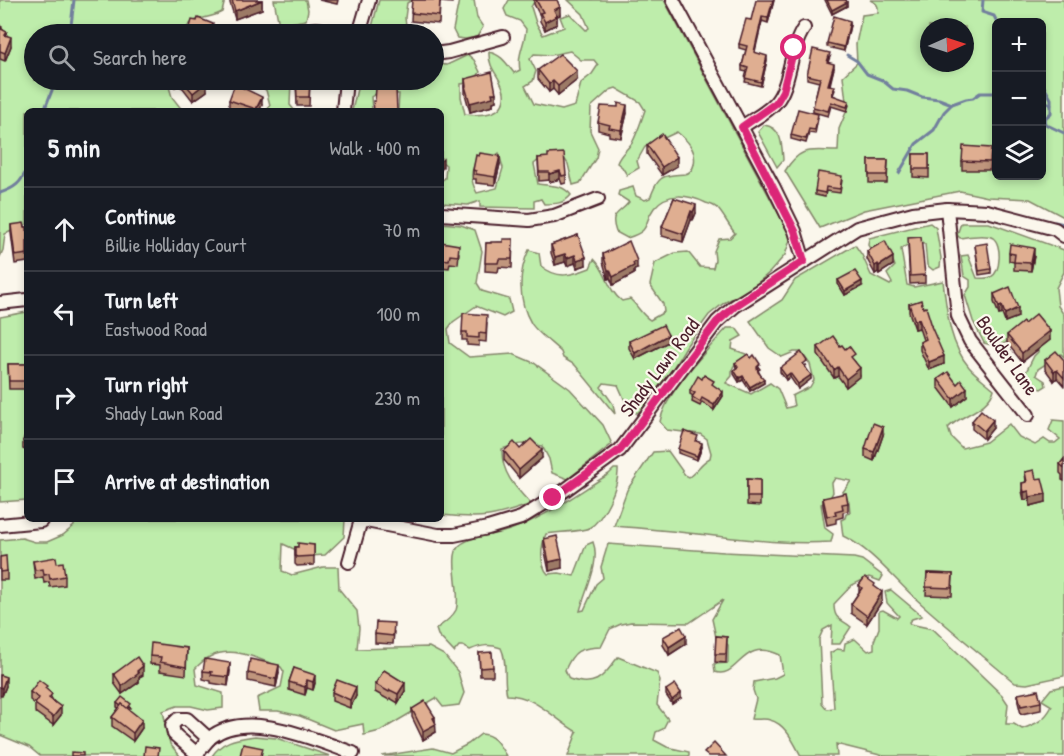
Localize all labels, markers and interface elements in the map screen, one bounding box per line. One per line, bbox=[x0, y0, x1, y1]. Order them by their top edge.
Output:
north arrow bbox=[920, 18, 974, 72]
map controls bbox=[992, 18, 1046, 180]
button: + bbox=[992, 18, 1046, 72]
search box bbox=[24, 24, 444, 90]
route start bbox=[780, 34, 806, 60]
icon: search bbox=[45, 41, 78, 74]
text: Search here bbox=[93, 42, 187, 72]
button: − bbox=[992, 72, 1046, 126]
button: layers bbox=[992, 126, 1046, 180]
text: 5 min bbox=[48, 130, 100, 165]
text: Walk · 400 m bbox=[329, 134, 420, 161]
text: Continue bbox=[105, 201, 176, 231]
icon: ahead bbox=[48, 213, 81, 246]
text: 70 m bbox=[383, 216, 420, 243]
text: Billie Holliday Court bbox=[105, 231, 246, 258]
text: Turn left bbox=[105, 285, 178, 315]
icon: left bbox=[48, 297, 81, 330]
text: 100 m bbox=[377, 300, 420, 327]
street label: Boulder Lane bbox=[971, 310, 1045, 400]
street label: Shady Lawn Road bbox=[613, 312, 705, 422]
text: Eastwood Road bbox=[105, 315, 207, 342]
text: Turn right bbox=[105, 369, 188, 399]
icon: right bbox=[48, 381, 81, 414]
text: 230 m bbox=[375, 384, 420, 411]
text: Shady Lawn Road bbox=[105, 399, 222, 426]
icon: arrive bbox=[48, 465, 81, 498]
text: Arrive at destination bbox=[105, 466, 270, 496]
route end bbox=[539, 484, 565, 510]

